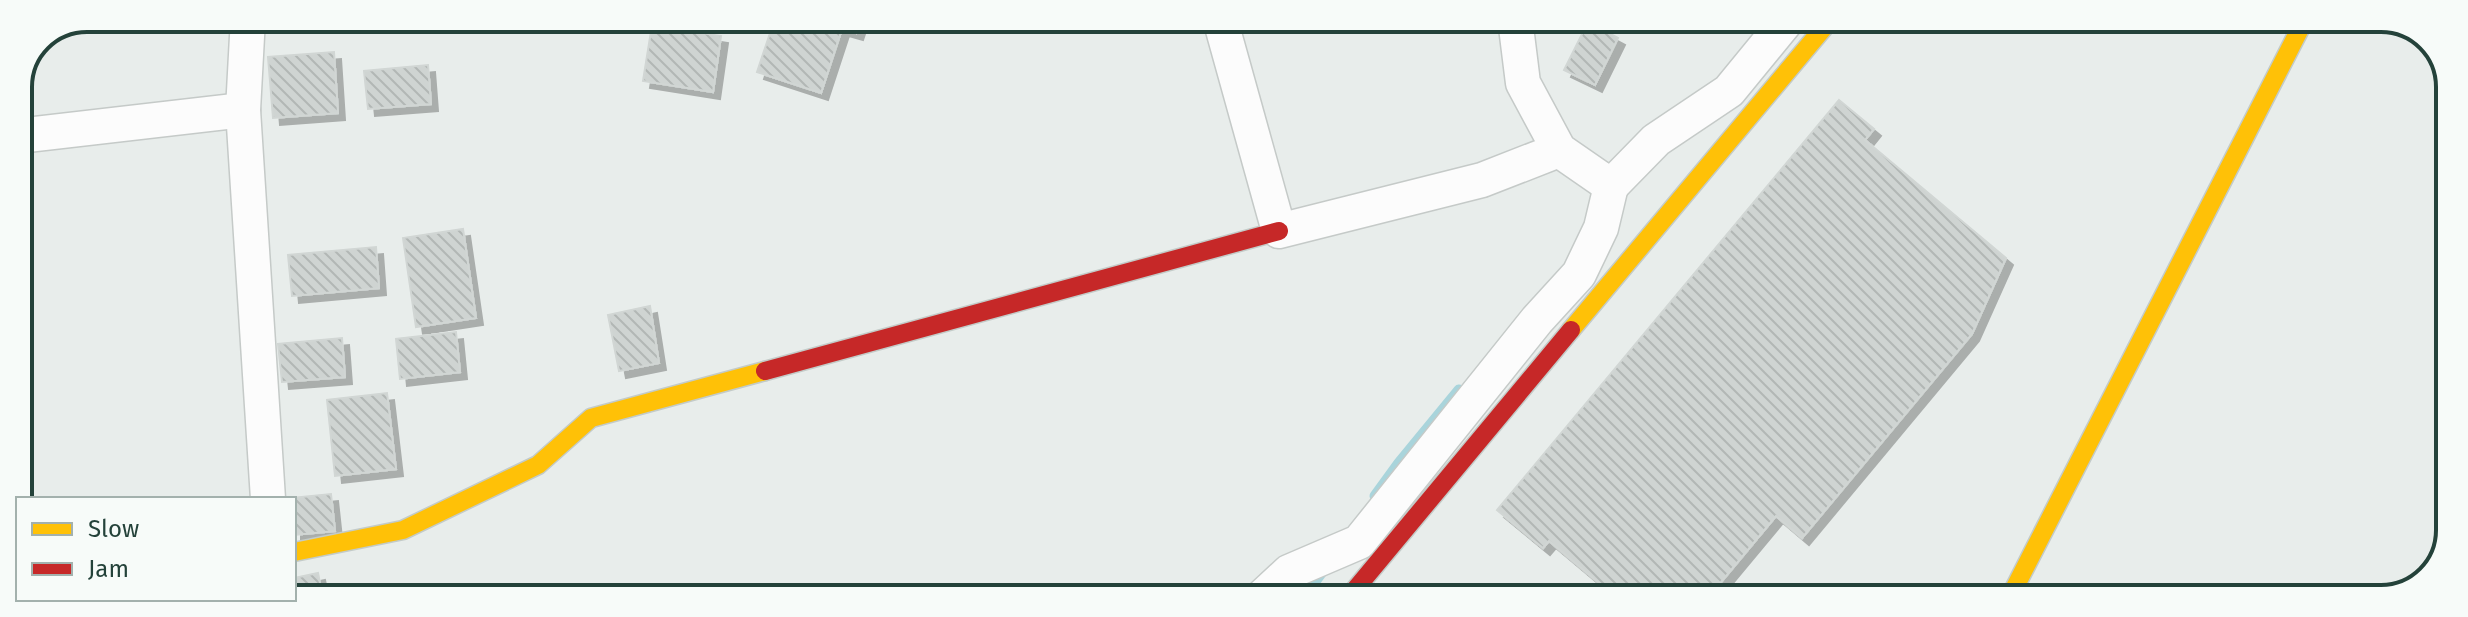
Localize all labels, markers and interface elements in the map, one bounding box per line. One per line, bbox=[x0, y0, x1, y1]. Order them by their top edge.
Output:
legend bbox=[16, 497, 296, 601]
text: Slow bbox=[88, 515, 139, 543]
text: Jam bbox=[88, 555, 129, 583]

